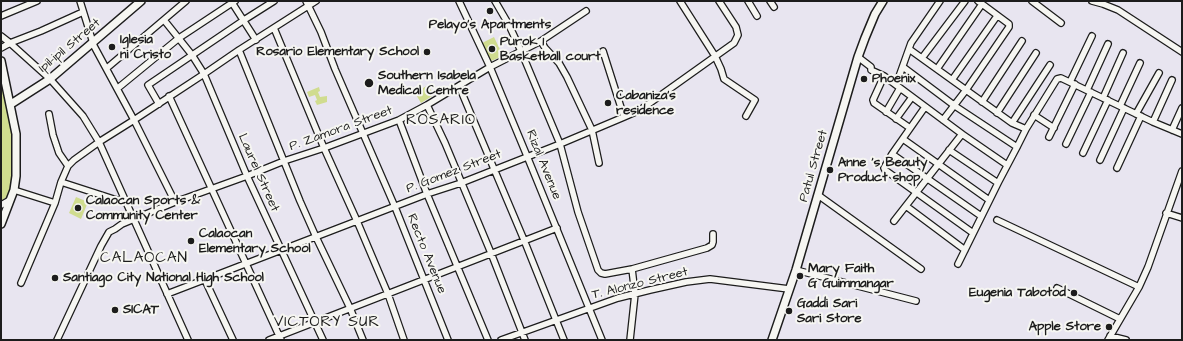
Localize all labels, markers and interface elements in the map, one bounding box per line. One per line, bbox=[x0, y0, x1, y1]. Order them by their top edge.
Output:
marker: Pelayo's Apartments bbox=[485, 6, 495, 16]
street label: Ipil-ipil Street bbox=[36, 16, 104, 76]
place label: Pelayo's Apartments bbox=[429, 17, 551, 33]
place label: Iglesia ni Cristo bbox=[120, 32, 171, 63]
place label: Purok 1 Basketball court bbox=[500, 34, 600, 65]
marker: Iglesia ni Cristo bbox=[107, 42, 117, 52]
place label: Rosario Elementary School bbox=[256, 44, 419, 60]
marker: Purok 1 Basketball court bbox=[487, 44, 497, 54]
marker: Rosario Elementary School bbox=[422, 47, 432, 57]
place label: Southern Isabela Medical Centre bbox=[378, 68, 476, 99]
place label: Phoenix bbox=[872, 71, 916, 87]
marker: Phoenix bbox=[859, 74, 869, 84]
marker: Southern Isabela Medical Centre bbox=[363, 77, 375, 89]
place label: Cabaniza's residence bbox=[616, 88, 676, 119]
marker: Cabaniza's residence bbox=[603, 98, 613, 108]
street label: P. Zamora Street bbox=[287, 103, 395, 155]
district label: ROSARIO bbox=[406, 112, 476, 130]
street label: Rizal Avenue bbox=[522, 128, 564, 202]
street label: Patul Street bbox=[796, 128, 832, 204]
street label: Laurel Street bbox=[234, 132, 282, 214]
street label: P. Gomez Street bbox=[404, 147, 504, 197]
place label: Anne 's Beauty Product shop bbox=[838, 155, 927, 186]
marker: Anne 's Beauty Product shop bbox=[825, 165, 835, 175]
place label: Calaocan Sports & Community Center bbox=[86, 193, 200, 224]
marker: Calaocan Sports & Community Center bbox=[73, 203, 83, 213]
street label: Recto Avenue bbox=[403, 212, 449, 296]
place label: Calaocan Elementary School bbox=[199, 226, 310, 257]
marker: Calaocan Elementary School bbox=[186, 236, 196, 246]
district label: CALAOCAN bbox=[100, 250, 188, 268]
place label: Mary Faith G Guimmangar bbox=[808, 261, 894, 292]
street label: T. Alonzo Street bbox=[590, 265, 690, 303]
place label: Santiago City National High School bbox=[63, 270, 264, 286]
marker: Mary Faith G Guimmangar bbox=[795, 271, 805, 281]
marker: Santiago City National High School bbox=[50, 273, 60, 283]
place label: Eugenia Tabotod bbox=[969, 285, 1066, 301]
marker: Eugenia Tabotod bbox=[1069, 288, 1079, 298]
place label: Gaddi Sari Sari Store bbox=[797, 296, 861, 327]
place label: SICAT bbox=[123, 302, 159, 318]
marker: SICAT bbox=[110, 305, 120, 315]
marker: Gaddi Sari Sari Store bbox=[784, 306, 794, 316]
district label: VICTORY SUR bbox=[274, 314, 380, 332]
place label: Apple Store bbox=[1029, 319, 1101, 335]
marker: Apple Store bbox=[1104, 322, 1114, 332]

